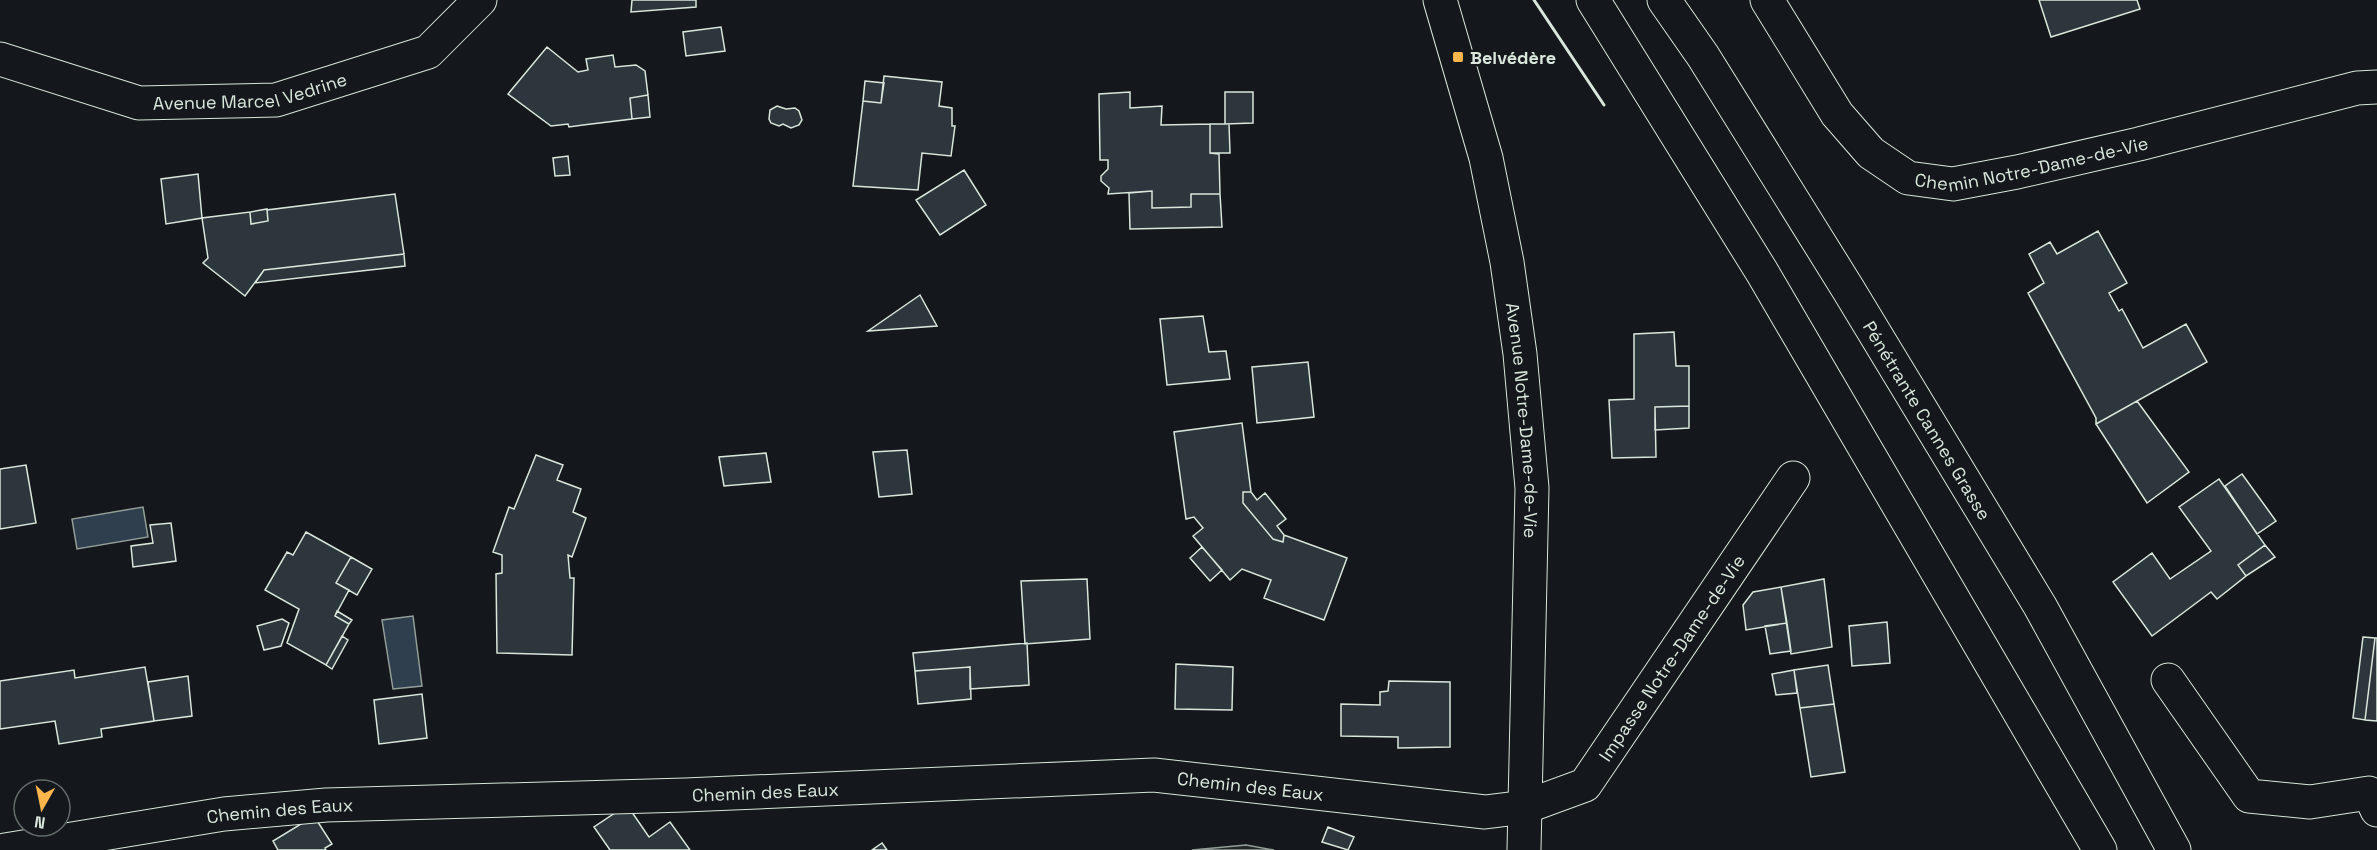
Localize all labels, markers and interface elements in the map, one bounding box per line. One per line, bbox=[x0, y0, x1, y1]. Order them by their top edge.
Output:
place label: Belvédère bbox=[1470, 46, 1556, 69]
marker: Belvédère bbox=[1451, 50, 1465, 64]
street label: Avenue Marcel Vedrine bbox=[153, 67, 349, 114]
street label: Chemin Notre-Dame-de-Vie bbox=[1913, 131, 2151, 196]
street label: Avenue Notre-Dame-de-Vie bbox=[1501, 301, 1544, 539]
street label: Pénétrante Cannes Grasse bbox=[1858, 316, 1997, 524]
street label: Impasse Notre-Dame-de-Vie bbox=[1593, 550, 1749, 765]
street label: Chemin des Eaux bbox=[1176, 766, 1325, 805]
street label: Chemin des Eaux bbox=[691, 777, 839, 806]
north arrow bbox=[12, 778, 72, 838]
street label: Chemin des Eaux bbox=[205, 793, 354, 828]
text: N bbox=[33, 811, 47, 834]

